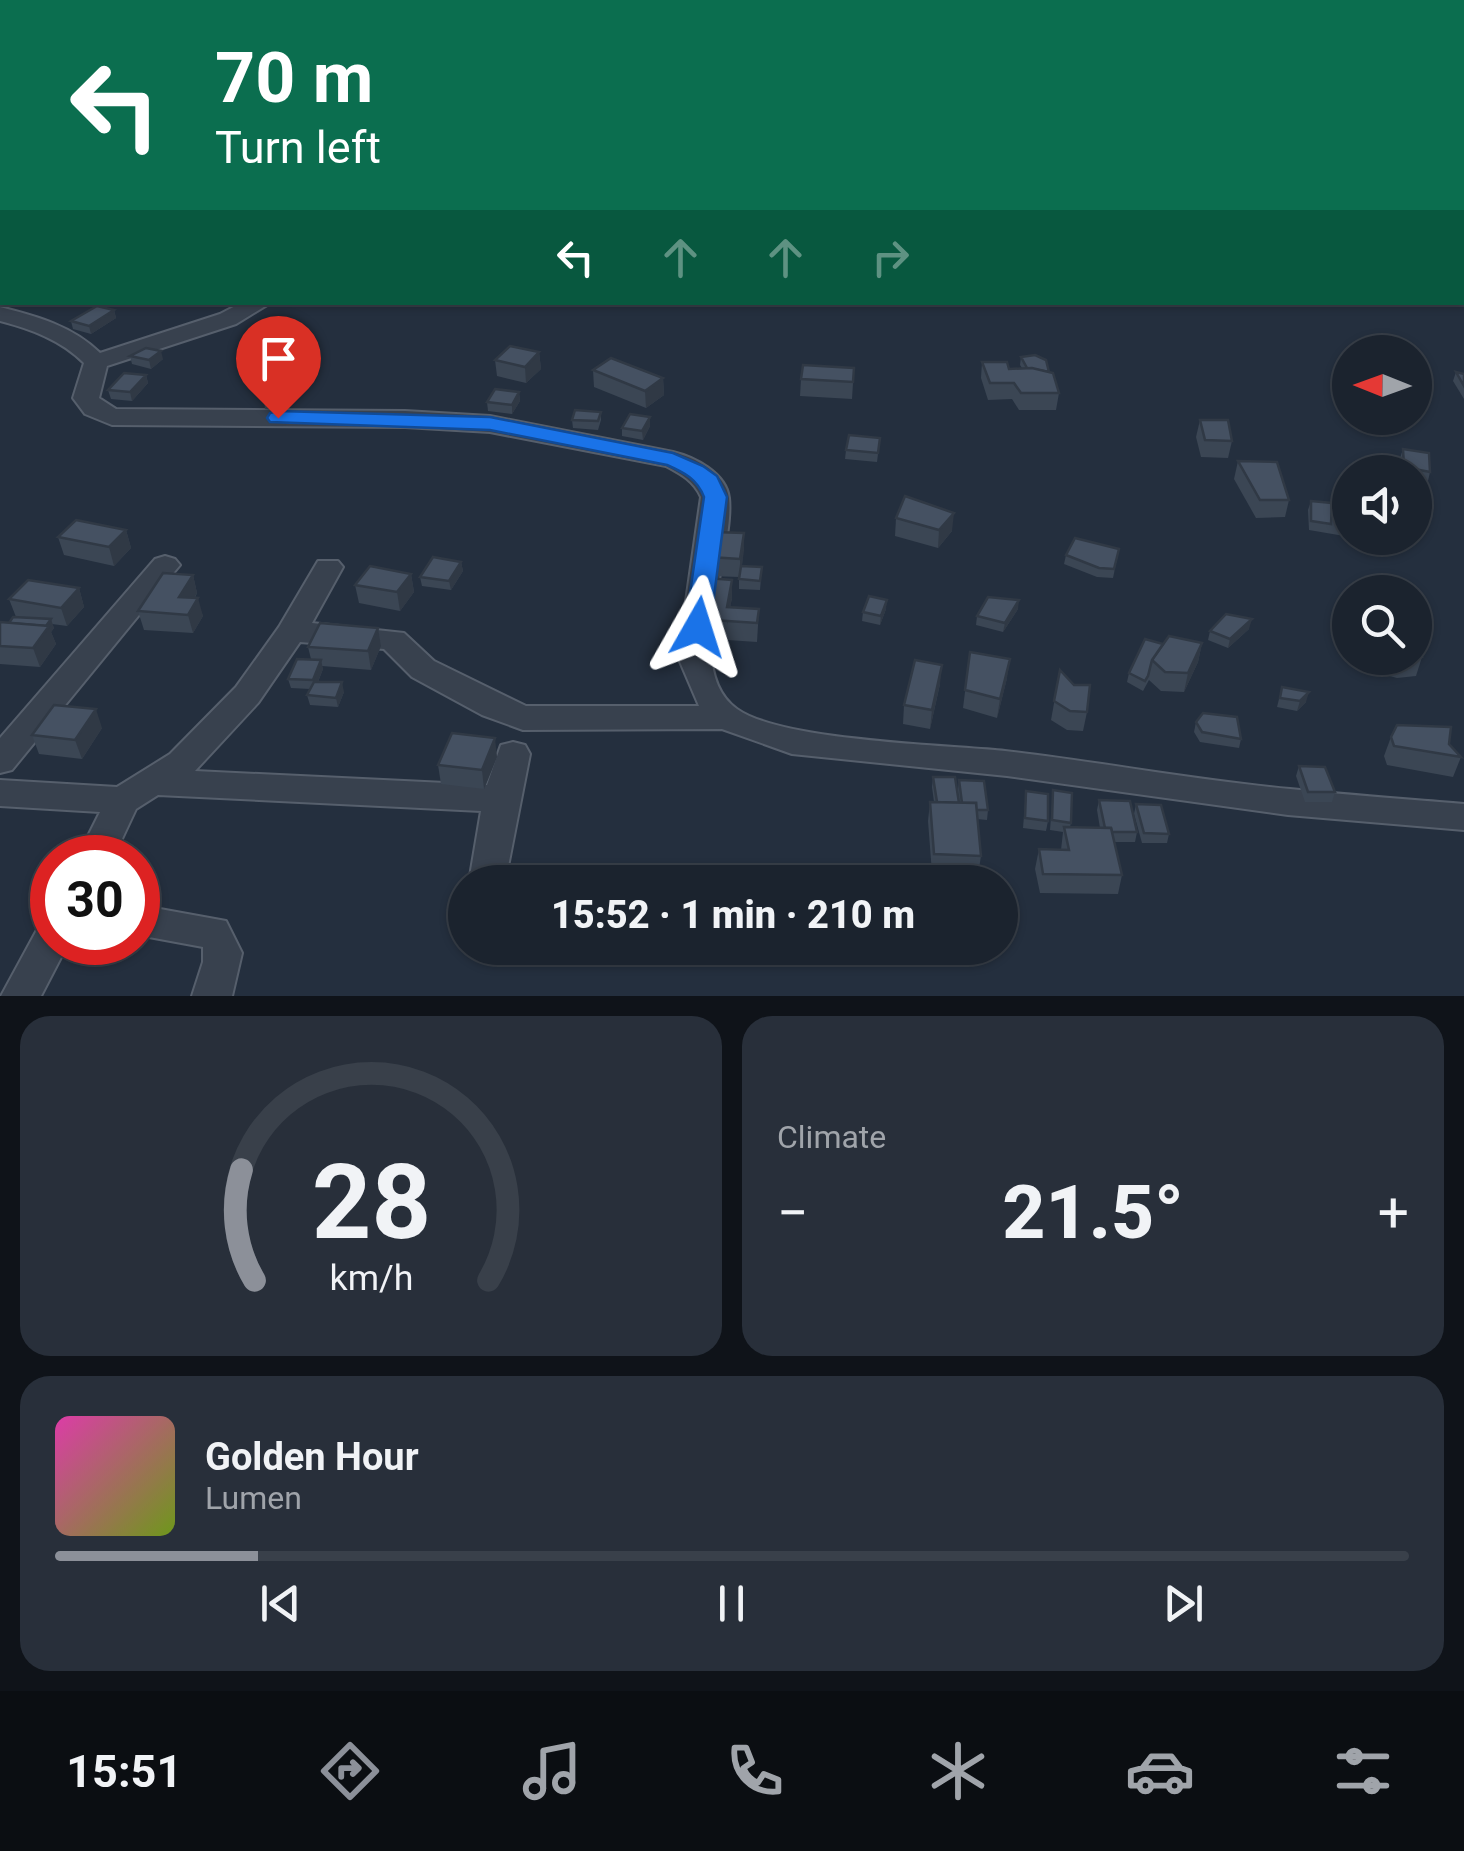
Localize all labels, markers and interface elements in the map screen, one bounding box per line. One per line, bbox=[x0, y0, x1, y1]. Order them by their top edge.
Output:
text: 70 m bbox=[215, 37, 373, 119]
icon: left bbox=[50, 40, 180, 170]
text: Turn left bbox=[215, 121, 381, 174]
icon: left bbox=[548, 230, 603, 285]
icon: ahead bbox=[653, 230, 708, 285]
icon: ahead bbox=[758, 230, 813, 285]
icon: right bbox=[863, 230, 918, 285]
pin bbox=[236, 316, 321, 419]
icon: arrive bbox=[251, 331, 306, 386]
north arrow bbox=[1332, 335, 1432, 435]
map controls bbox=[1332, 335, 1432, 675]
button: sound bbox=[1332, 455, 1432, 555]
position arrow bbox=[646, 575, 750, 679]
button: search bbox=[1332, 575, 1432, 675]
speed limit sign: 30 bbox=[30, 835, 160, 965]
text: 15:52 · 1 min · 210 m bbox=[551, 893, 915, 937]
text: Climate bbox=[777, 1118, 886, 1156]
text: 28 bbox=[311, 1142, 431, 1263]
text: 21.5° bbox=[1002, 1168, 1184, 1256]
text: − bbox=[777, 1181, 808, 1245]
text: + bbox=[1378, 1181, 1409, 1245]
text: km/h bbox=[329, 1257, 413, 1299]
text: Golden Hour bbox=[205, 1435, 419, 1479]
text: Lumen bbox=[205, 1479, 302, 1517]
icon: previous bbox=[253, 1576, 308, 1631]
icon: pause bbox=[704, 1576, 759, 1631]
icon: next bbox=[1156, 1576, 1211, 1631]
icon: directions bbox=[315, 1736, 385, 1806]
icon: music bbox=[517, 1736, 587, 1806]
icon: phone bbox=[720, 1736, 790, 1806]
icon: climate bbox=[923, 1736, 993, 1806]
icon: car bbox=[1125, 1736, 1195, 1806]
icon: filters bbox=[1328, 1736, 1398, 1806]
text: 15:51 bbox=[66, 1745, 182, 1798]

